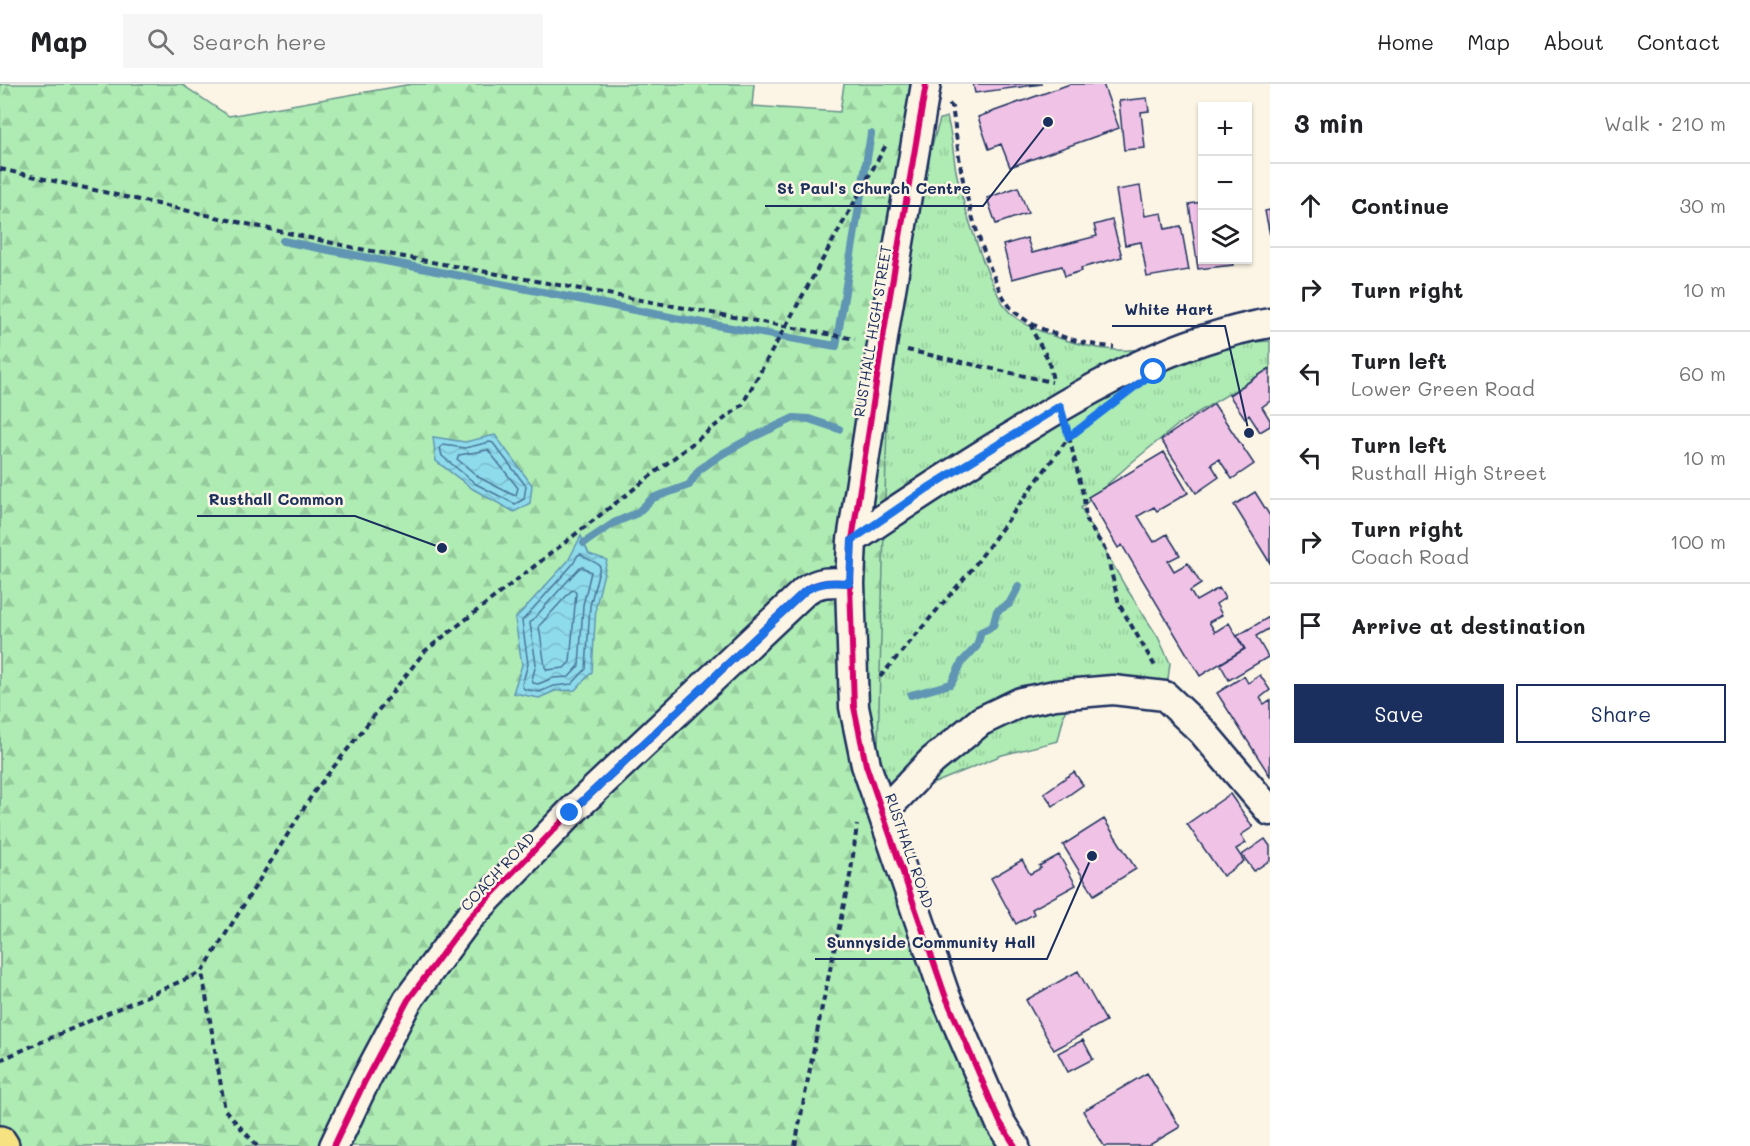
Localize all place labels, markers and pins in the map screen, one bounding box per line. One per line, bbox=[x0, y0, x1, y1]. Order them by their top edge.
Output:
callout: St Paul's Church Centre bbox=[765, 172, 983, 206]
callout: White Hart bbox=[1112, 292, 1225, 326]
callout: Rusthall Common bbox=[197, 482, 355, 516]
callout: Sunnyside Community Hall bbox=[815, 925, 1047, 959]

